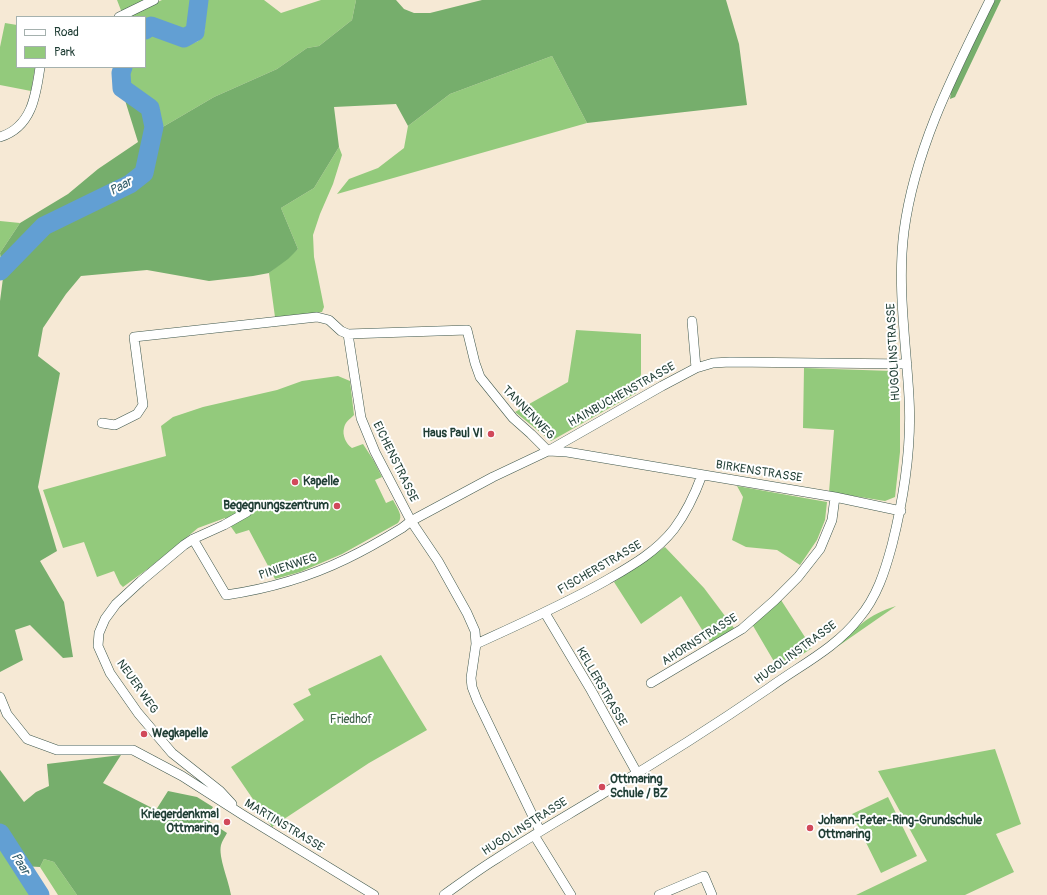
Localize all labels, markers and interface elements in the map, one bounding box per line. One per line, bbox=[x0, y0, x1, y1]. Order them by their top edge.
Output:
legend bbox=[16, 16, 146, 68]
text: Road bbox=[54, 25, 79, 40]
text: Park bbox=[54, 45, 75, 60]
water label: Paar bbox=[107, 175, 135, 199]
street label: HUGOLINSTRASSE bbox=[884, 303, 904, 401]
street label: HAINBUCHENSTRASSE bbox=[566, 360, 678, 430]
street label: TANNENWEG bbox=[499, 383, 557, 443]
street label: EICHENSTRASSE bbox=[369, 419, 421, 505]
place label: Haus Paul VI bbox=[423, 427, 483, 441]
marker: Haus Paul VI bbox=[486, 429, 496, 439]
street label: BIRKENSTRASSE bbox=[715, 458, 803, 486]
place label: Kapelle bbox=[303, 475, 339, 489]
marker: Kapelle bbox=[290, 477, 300, 487]
place label: Begegnungszentrum bbox=[223, 499, 329, 513]
marker: Begegnungszentrum bbox=[332, 501, 342, 511]
street label: FISCHERSTRASSE bbox=[556, 538, 644, 598]
street label: PINIENWEG bbox=[257, 551, 319, 583]
street label: AHORNSTRASSE bbox=[659, 611, 741, 669]
street label: HUGOLINSTRASSE bbox=[752, 618, 840, 688]
street label: KELLERSTRASSE bbox=[573, 645, 629, 729]
street label: NEUER WEG bbox=[113, 657, 161, 717]
park label: Friedhof bbox=[330, 713, 372, 727]
place label: Wegkapelle bbox=[152, 727, 208, 741]
marker: Wegkapelle bbox=[139, 729, 149, 739]
place label: Ottmaring Schule / BZ bbox=[610, 773, 668, 801]
marker: Ottmaring Schule / BZ bbox=[597, 782, 607, 792]
street label: HUGOLINSTRASSE bbox=[480, 795, 570, 859]
street label: MARTINSTRASSE bbox=[242, 797, 326, 855]
place label: Kriegerdenkmal Ottmaring bbox=[141, 808, 219, 836]
place label: Johann-Peter-Ring-Grundschule Ottmaring bbox=[818, 814, 982, 842]
marker: Kriegerdenkmal Ottmaring bbox=[222, 817, 232, 827]
marker: Johann-Peter-Ring-Grundschule Ottmaring bbox=[805, 823, 815, 833]
water label: Paar bbox=[7, 850, 33, 878]

